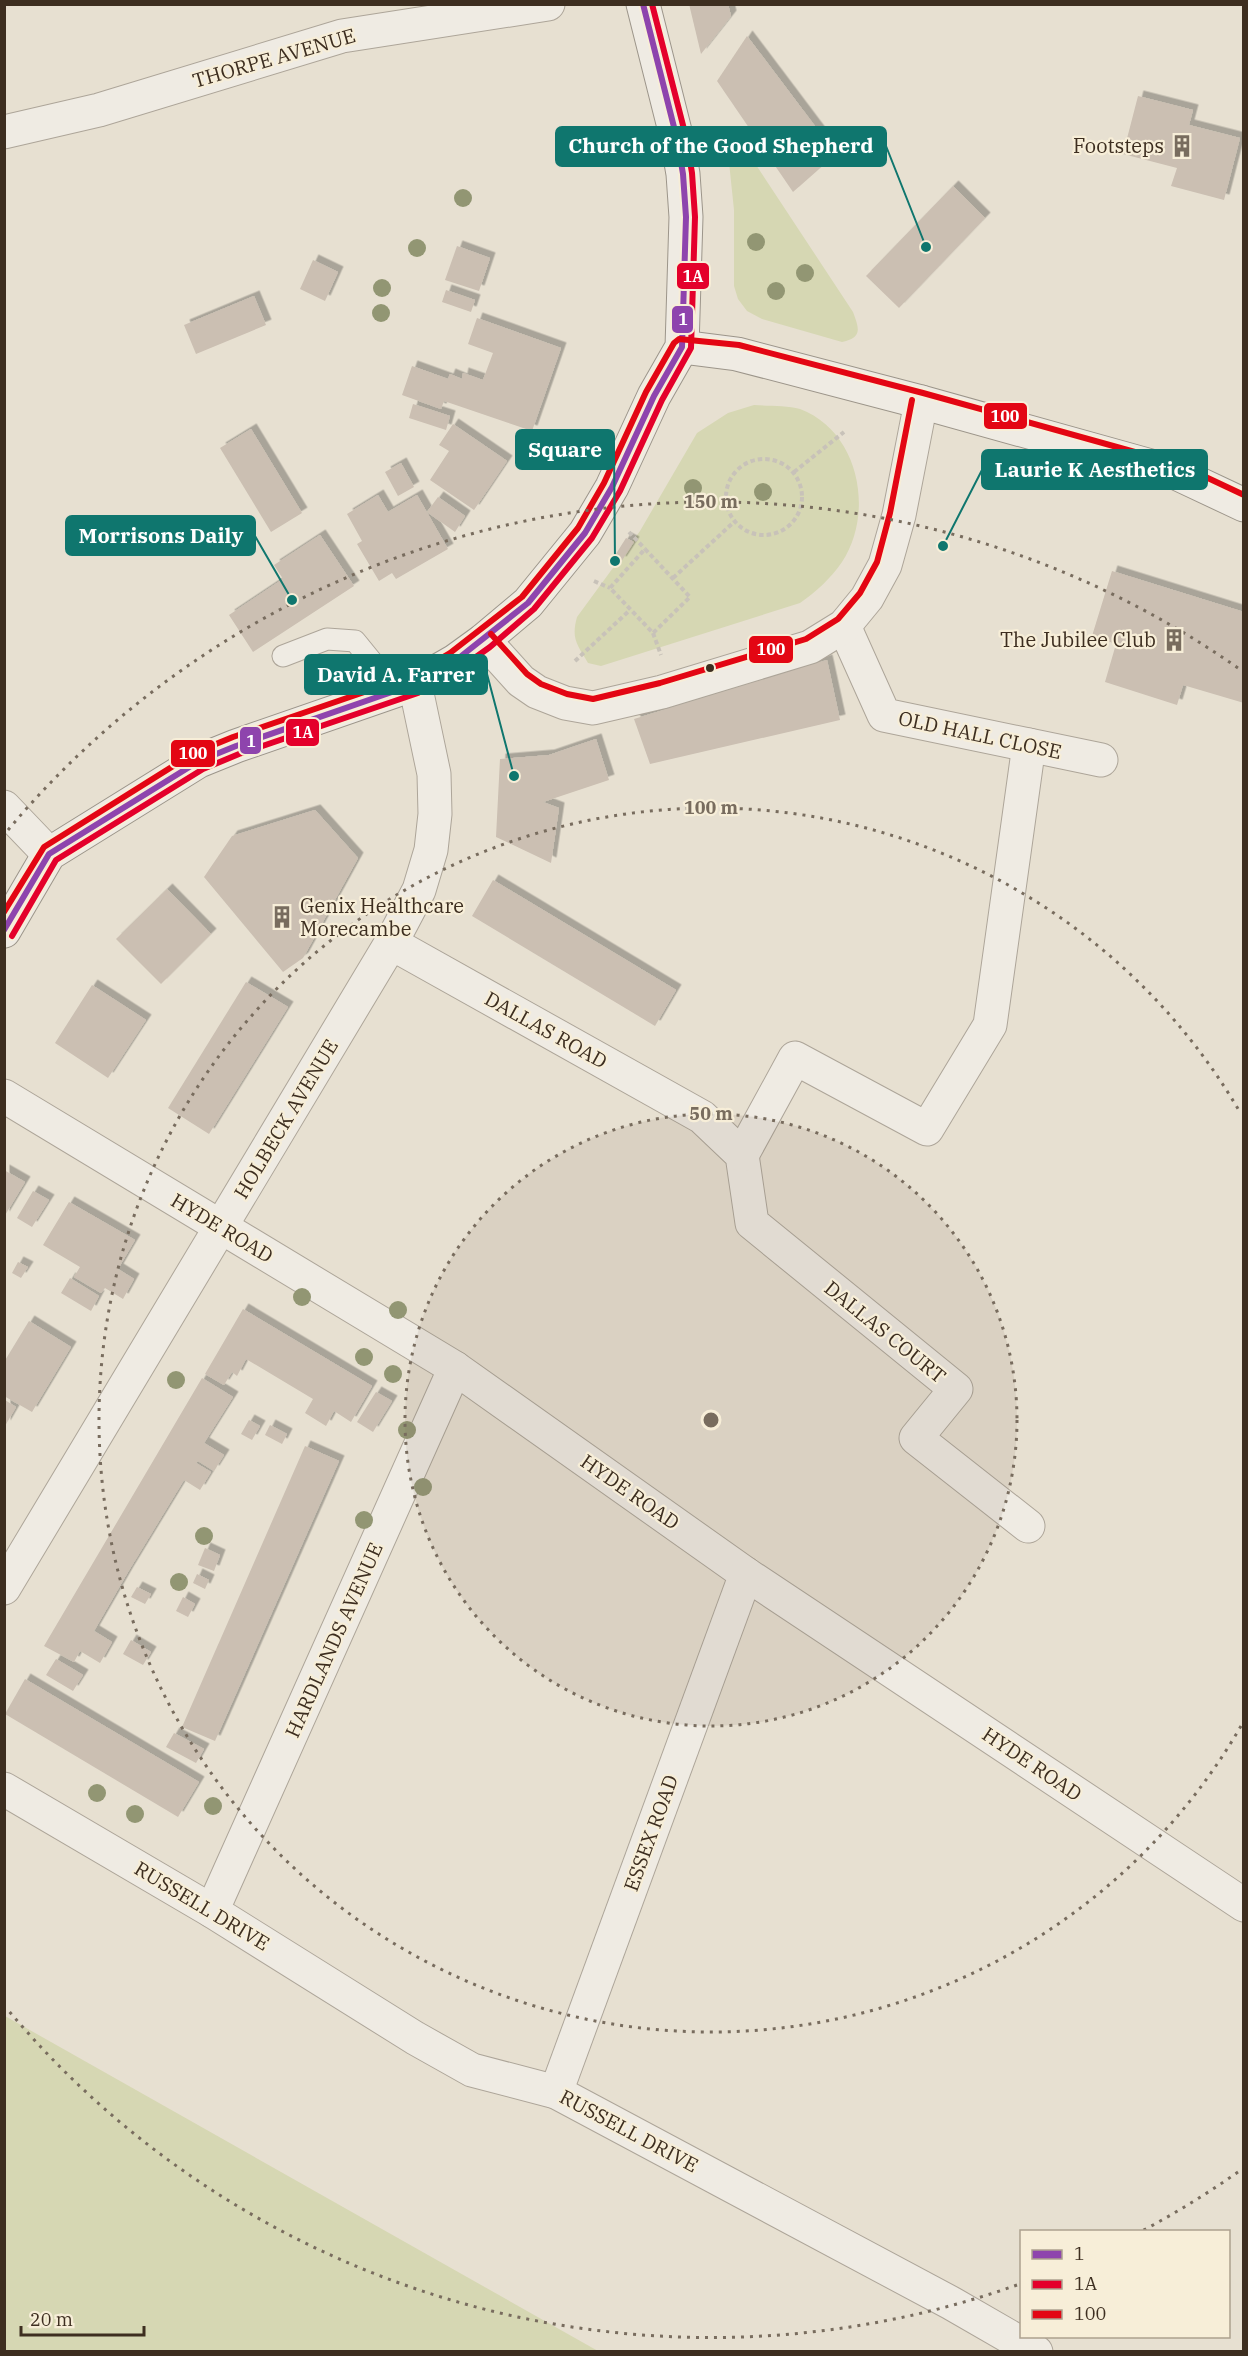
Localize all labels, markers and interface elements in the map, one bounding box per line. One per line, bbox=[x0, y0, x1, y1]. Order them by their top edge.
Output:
street label: THORPE AVENUE bbox=[189, 21, 359, 94]
callout: Church of the Good Shepherd bbox=[556, 127, 886, 166]
text: Church of the Good Shepherd bbox=[568, 131, 874, 159]
place label: Footsteps bbox=[1073, 132, 1164, 159]
building icon: Footsteps bbox=[1169, 133, 1195, 159]
line badge: 1A bbox=[676, 262, 710, 290]
text: 1A bbox=[683, 266, 703, 286]
line badge: 1 bbox=[671, 305, 694, 334]
text: 1 bbox=[678, 309, 688, 329]
line badge: 100 bbox=[983, 402, 1028, 430]
text: 100 bbox=[991, 406, 1020, 426]
callout: Square bbox=[516, 430, 614, 469]
text: Square bbox=[528, 435, 602, 463]
callout: Laurie K Aesthetics bbox=[982, 450, 1207, 489]
text: Laurie K Aesthetics bbox=[994, 455, 1196, 483]
text: 150 m bbox=[684, 490, 739, 513]
callout: Morrisons Daily bbox=[66, 516, 255, 555]
text: Morrisons Daily bbox=[79, 521, 243, 549]
place label: The Jubilee Club bbox=[1000, 626, 1156, 653]
building icon: The Jubilee Club bbox=[1161, 627, 1187, 653]
line badge: 100 bbox=[748, 635, 794, 664]
text: 100 bbox=[757, 639, 786, 659]
callout: David A. Farrer bbox=[305, 655, 487, 694]
text: David A. Farrer bbox=[317, 660, 476, 688]
unlabelled marker bbox=[704, 662, 716, 674]
street label: OLD HALL CLOSE bbox=[896, 704, 1064, 765]
line badge: 1A bbox=[285, 718, 320, 747]
text: 1A bbox=[293, 722, 313, 742]
line badge: 1 bbox=[239, 726, 262, 755]
text: 1 bbox=[246, 731, 256, 751]
line badge: 100 bbox=[170, 739, 216, 768]
text: 100 bbox=[179, 743, 208, 763]
text: 100 m bbox=[684, 796, 739, 819]
place label: Genix Healthcare Morecambe bbox=[300, 892, 464, 942]
building icon: Genix Healthcare Morecambe bbox=[269, 904, 295, 930]
street label: DALLAS ROAD bbox=[480, 985, 612, 1074]
street label: HOLBECK AVENUE bbox=[227, 1034, 344, 1204]
text: 50 m bbox=[689, 1102, 733, 1125]
street label: HYDE ROAD bbox=[166, 1186, 278, 1269]
street label: DALLAS COURT bbox=[819, 1274, 952, 1389]
centre of rings bbox=[701, 1410, 721, 1430]
street label: HYDE ROAD bbox=[575, 1448, 685, 1536]
street label: HARDLANDS AVENUE bbox=[278, 1538, 389, 1742]
street label: HYDE ROAD bbox=[977, 1720, 1087, 1807]
street label: ESSEX ROAD bbox=[617, 1771, 684, 1895]
street label: RUSSELL DRIVE bbox=[130, 1855, 275, 1957]
street label: RUSSELL DRIVE bbox=[555, 2083, 703, 2178]
legend bbox=[1020, 2230, 1230, 2338]
text: 1 bbox=[1074, 2242, 1085, 2265]
text: 1A bbox=[1074, 2272, 1098, 2295]
scale bar bbox=[21, 2299, 144, 2337]
text: 100 bbox=[1074, 2302, 1106, 2325]
text: 20 m bbox=[30, 2308, 73, 2331]

